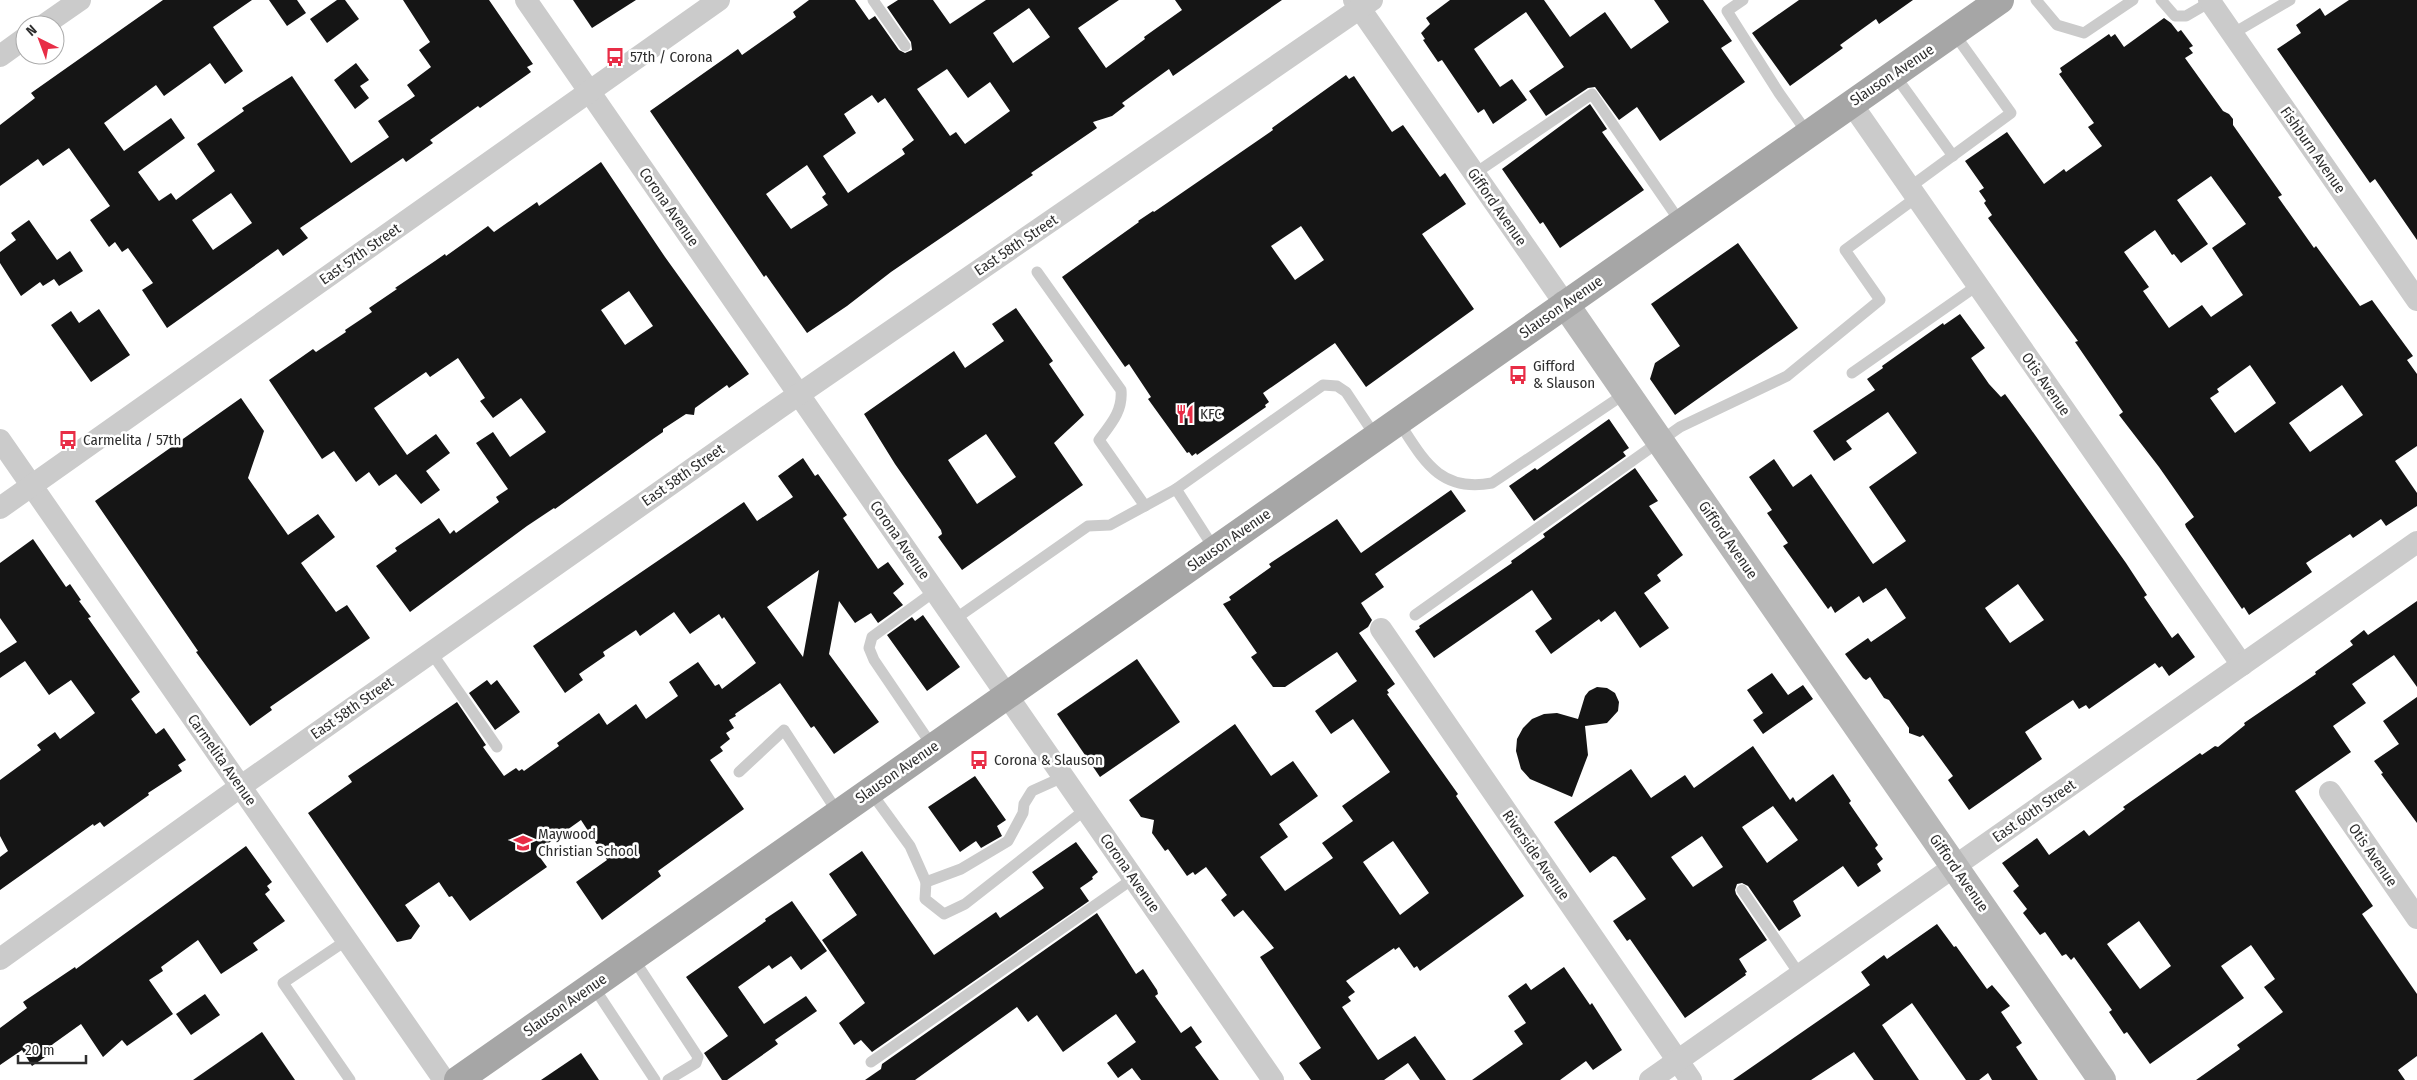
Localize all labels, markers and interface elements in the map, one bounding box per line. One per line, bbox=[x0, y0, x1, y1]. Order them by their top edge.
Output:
north arrow bbox=[15, 15, 65, 65]
text: N bbox=[23, 22, 40, 40]
street label: Slauson Avenue bbox=[1847, 40, 1937, 110]
bus stop icon: 57th / Corona bbox=[604, 46, 626, 68]
place label: 57th / Corona bbox=[630, 48, 713, 66]
street label: Fishburn Avenue bbox=[2276, 103, 2350, 197]
street label: Corona Avenue bbox=[635, 164, 703, 250]
street label: Gifford Avenue bbox=[1464, 165, 1530, 249]
street label: East 58th Street bbox=[971, 210, 1061, 279]
street label: East 57th Street bbox=[316, 219, 404, 289]
street label: Slauson Avenue bbox=[1516, 272, 1606, 342]
street label: Otis Avenue bbox=[2018, 349, 2074, 419]
place label: Gifford & Slauson bbox=[1533, 357, 1595, 392]
bus stop icon: Gifford & Slauson bbox=[1507, 364, 1529, 386]
restaurant icon: KFC bbox=[1174, 403, 1196, 425]
place label: KFC bbox=[1200, 405, 1222, 423]
bus stop icon: Carmelita / 57th bbox=[57, 429, 79, 451]
place label: Carmelita / 57th bbox=[83, 431, 181, 449]
street label: East 58th Street bbox=[638, 440, 728, 510]
street label: Corona Avenue bbox=[866, 497, 934, 583]
street label: Gifford Avenue bbox=[1695, 498, 1761, 582]
street label: Slauson Avenue bbox=[1184, 505, 1274, 575]
street label: East 58th Street bbox=[307, 673, 397, 743]
street label: Carmelita Avenue bbox=[184, 711, 260, 809]
street label: Slauson Avenue bbox=[852, 737, 942, 807]
bus stop icon: Corona & Slauson bbox=[968, 749, 990, 771]
place label: Corona & Slauson bbox=[994, 751, 1103, 769]
street label: East 60th Street bbox=[1989, 776, 2079, 846]
street label: Riverside Avenue bbox=[1498, 807, 1574, 903]
street label: Otis Avenue bbox=[2345, 820, 2401, 890]
place label: Maywood Christian School bbox=[538, 825, 638, 860]
street label: Corona Avenue bbox=[1096, 830, 1164, 916]
street label: Gifford Avenue bbox=[1926, 831, 1992, 915]
school or university icon: Maywood Christian School bbox=[512, 832, 534, 854]
street label: Slauson Avenue bbox=[520, 970, 610, 1040]
scale bar bbox=[18, 1032, 85, 1064]
text: 20 m bbox=[25, 1041, 55, 1059]

